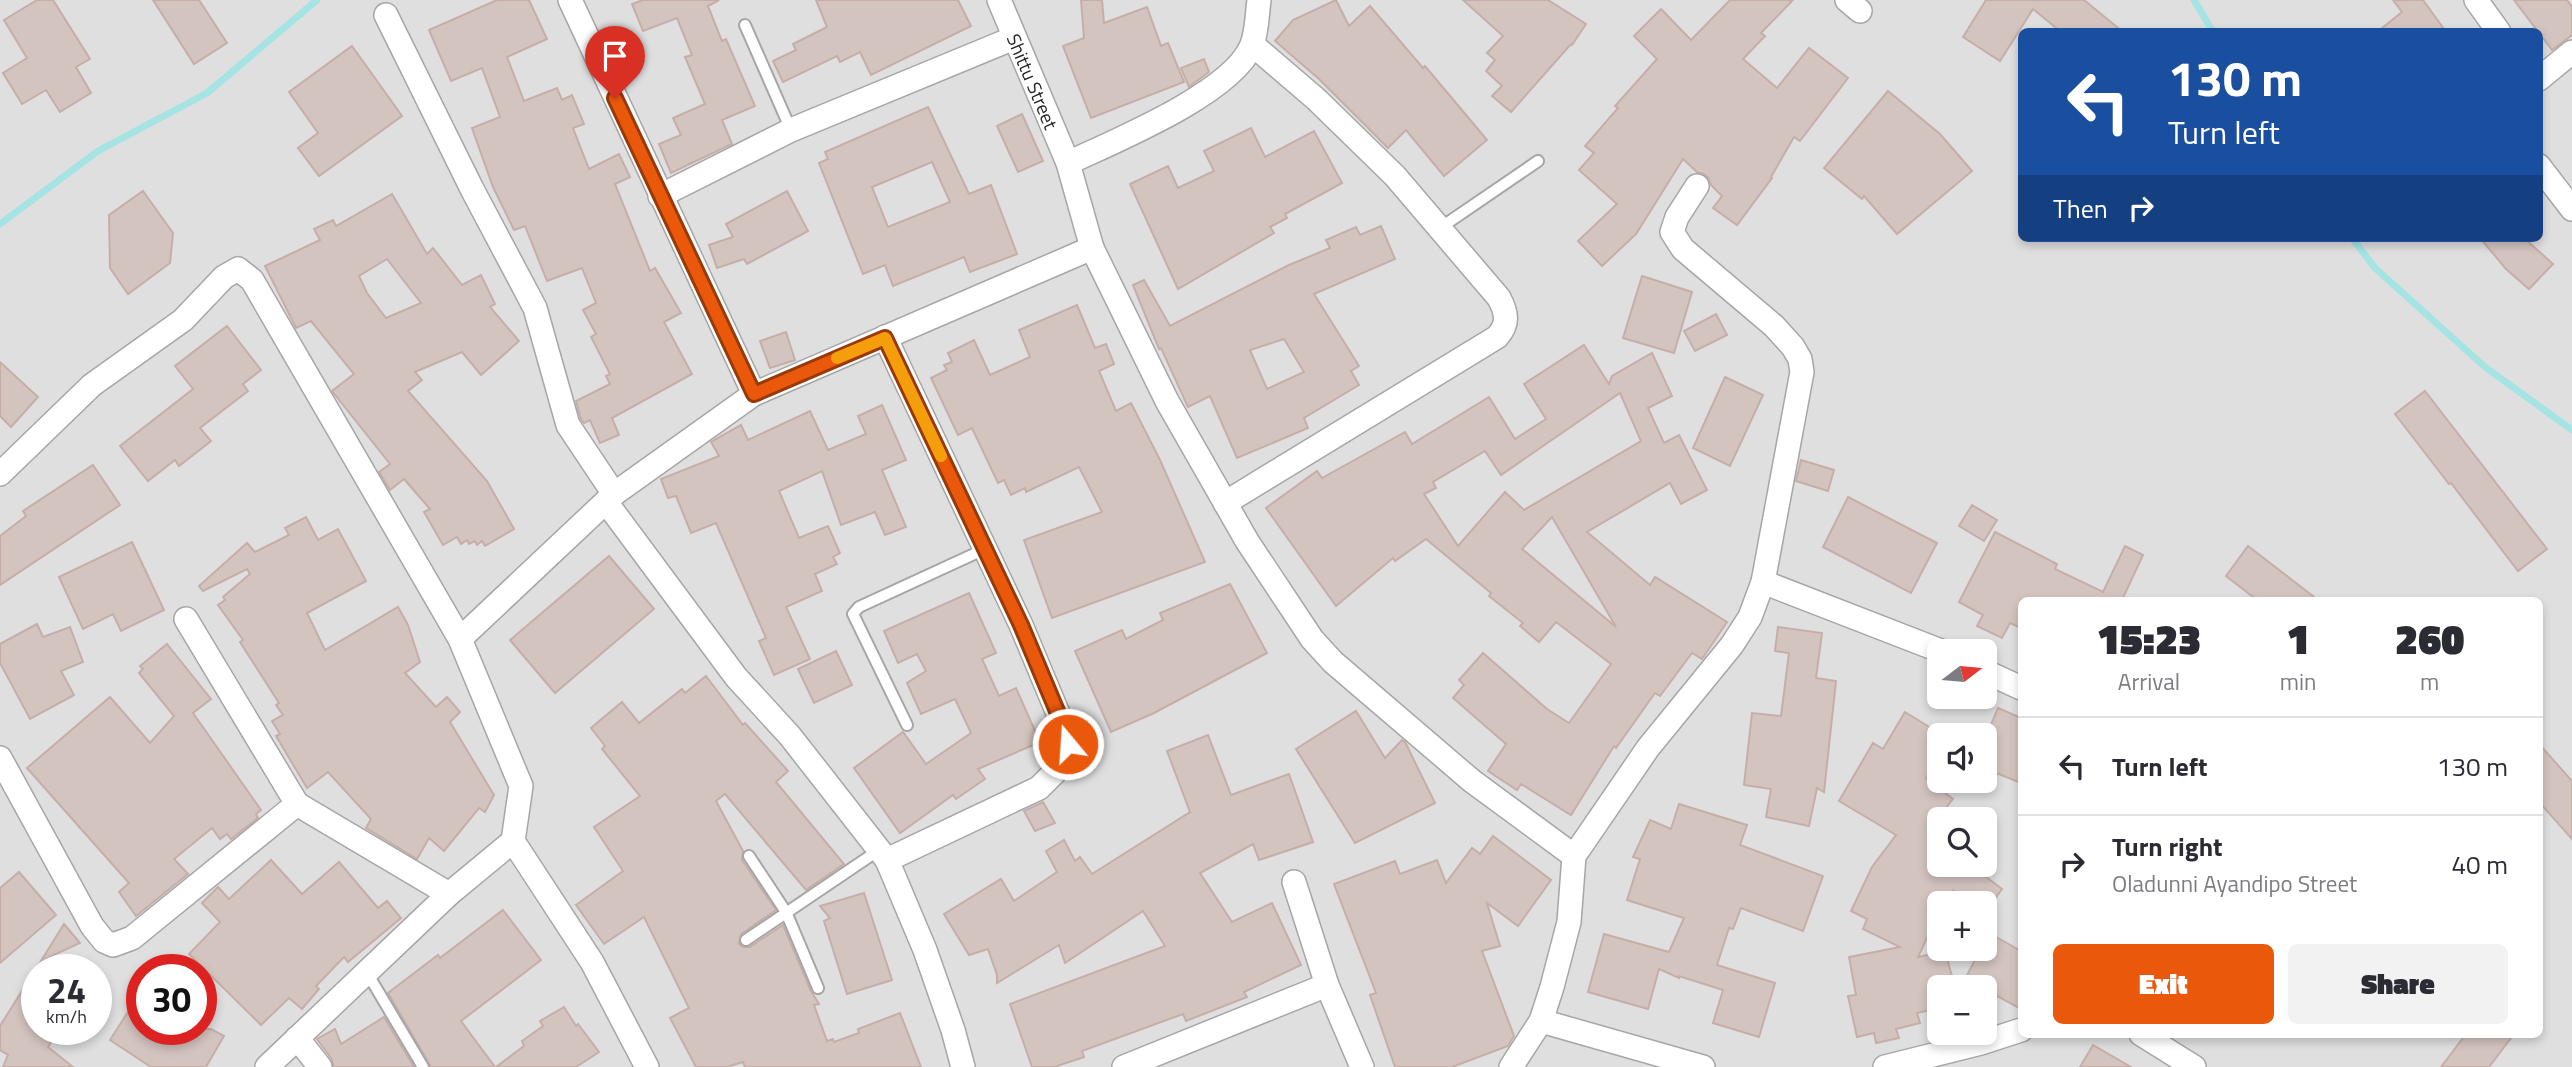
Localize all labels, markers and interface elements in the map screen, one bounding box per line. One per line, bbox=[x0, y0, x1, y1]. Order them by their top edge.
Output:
pin bbox=[585, 26, 645, 98]
street label: Shittu Street bbox=[1000, 29, 1067, 134]
icon: arrive bbox=[596, 37, 634, 75]
text: 130 m bbox=[2168, 40, 2302, 115]
icon: left bbox=[2053, 56, 2144, 147]
text: Turn left bbox=[2168, 108, 2280, 156]
text: Then bbox=[2053, 189, 2108, 228]
icon: right bbox=[2122, 189, 2160, 227]
text: 15:23 bbox=[2097, 606, 2201, 670]
text: 1 bbox=[2287, 606, 2310, 670]
text: 260 bbox=[2395, 606, 2464, 670]
north arrow bbox=[1927, 639, 1997, 709]
map controls bbox=[1927, 639, 1997, 1045]
text: Arrival bbox=[2118, 664, 2180, 699]
text: min bbox=[2280, 664, 2316, 699]
text: m bbox=[2420, 664, 2439, 699]
position arrow bbox=[1031, 707, 1105, 781]
button: sound bbox=[1927, 723, 1997, 793]
icon: left bbox=[2053, 747, 2091, 785]
text: Turn left bbox=[2112, 747, 2207, 786]
text: 130 m bbox=[2437, 747, 2508, 786]
button: search bbox=[1927, 807, 1997, 877]
text: Turn right bbox=[2112, 827, 2223, 866]
icon: right bbox=[2053, 845, 2091, 883]
text: 40 m bbox=[2451, 845, 2508, 884]
text: Oladunni Ayandipo Street bbox=[2112, 866, 2357, 901]
button: + bbox=[1927, 891, 1997, 961]
button: Exit bbox=[2053, 944, 2274, 1024]
button: Share bbox=[2288, 944, 2508, 1024]
speed limit sign: 30 bbox=[126, 954, 217, 1045]
text: 24 bbox=[47, 963, 86, 1017]
button: − bbox=[1927, 975, 1997, 1045]
text: km/h bbox=[46, 1003, 87, 1030]

